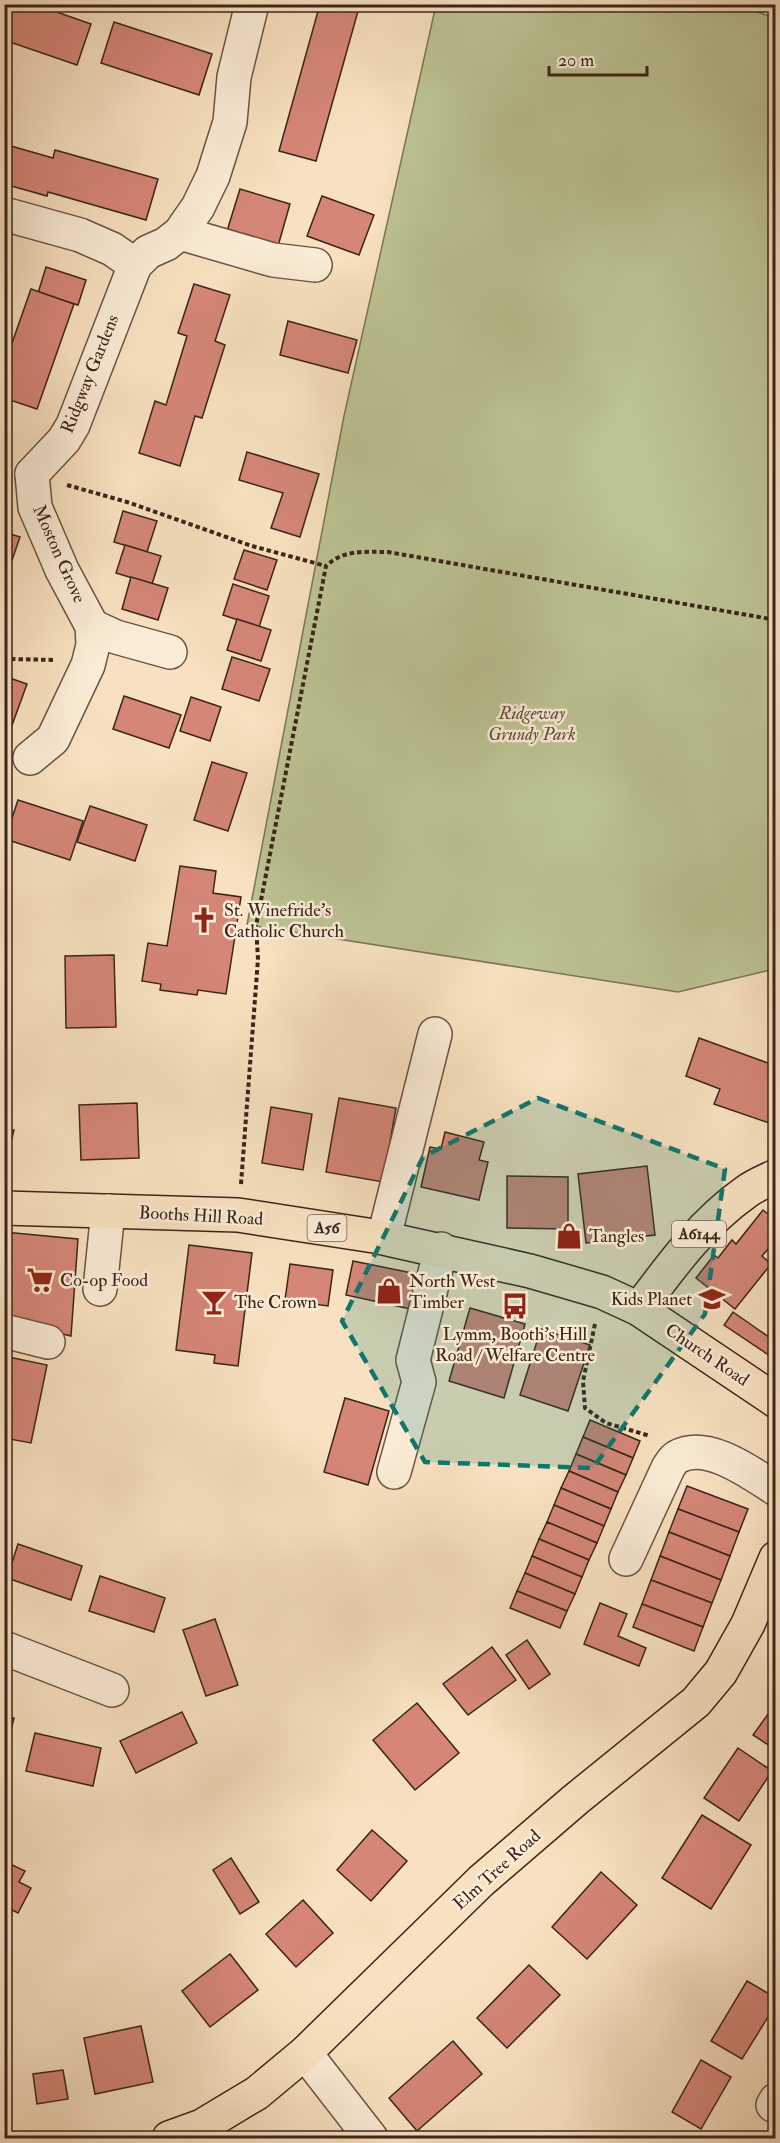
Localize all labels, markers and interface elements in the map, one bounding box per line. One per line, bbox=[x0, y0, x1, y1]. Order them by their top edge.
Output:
scale bar bbox=[549, 39, 646, 77]
text: 20 m bbox=[558, 49, 594, 72]
street label: Ridgway Gardens bbox=[56, 311, 124, 437]
street label: Moston Grove bbox=[27, 501, 91, 607]
park label: Ridgeway Grundy Park bbox=[488, 702, 576, 746]
place label: St. Winefride's Catholic Church bbox=[224, 899, 344, 943]
church icon: St. Winefride's Catholic Church bbox=[189, 905, 219, 935]
street label: Booths Hill Road bbox=[138, 1201, 264, 1231]
road number: A56 bbox=[308, 1215, 346, 1241]
shop icon: Tangles bbox=[554, 1221, 584, 1251]
road number: A6144 bbox=[672, 1221, 726, 1247]
place label: Tangles bbox=[589, 1225, 644, 1248]
supermarket icon: Co-op Food bbox=[25, 1265, 55, 1295]
place label: Co-op Food bbox=[60, 1269, 148, 1292]
place label: North West Timber bbox=[409, 1270, 496, 1314]
shop icon: North West Timber bbox=[374, 1276, 404, 1306]
school or university icon: Kids Planet bbox=[697, 1284, 727, 1314]
bar icon: The Crown bbox=[199, 1287, 229, 1317]
place label: Kids Planet bbox=[611, 1288, 692, 1311]
place label: The Crown bbox=[234, 1291, 317, 1314]
bus stop icon: Lymm, Booth's Hill Road / Welfare Centre bbox=[500, 1291, 530, 1321]
street label: Church Road bbox=[661, 1318, 754, 1392]
place label: Lymm, Booth's Hill Road / Welfare Centre bbox=[435, 1323, 595, 1367]
street label: Elm Tree Road bbox=[448, 1825, 546, 1915]

